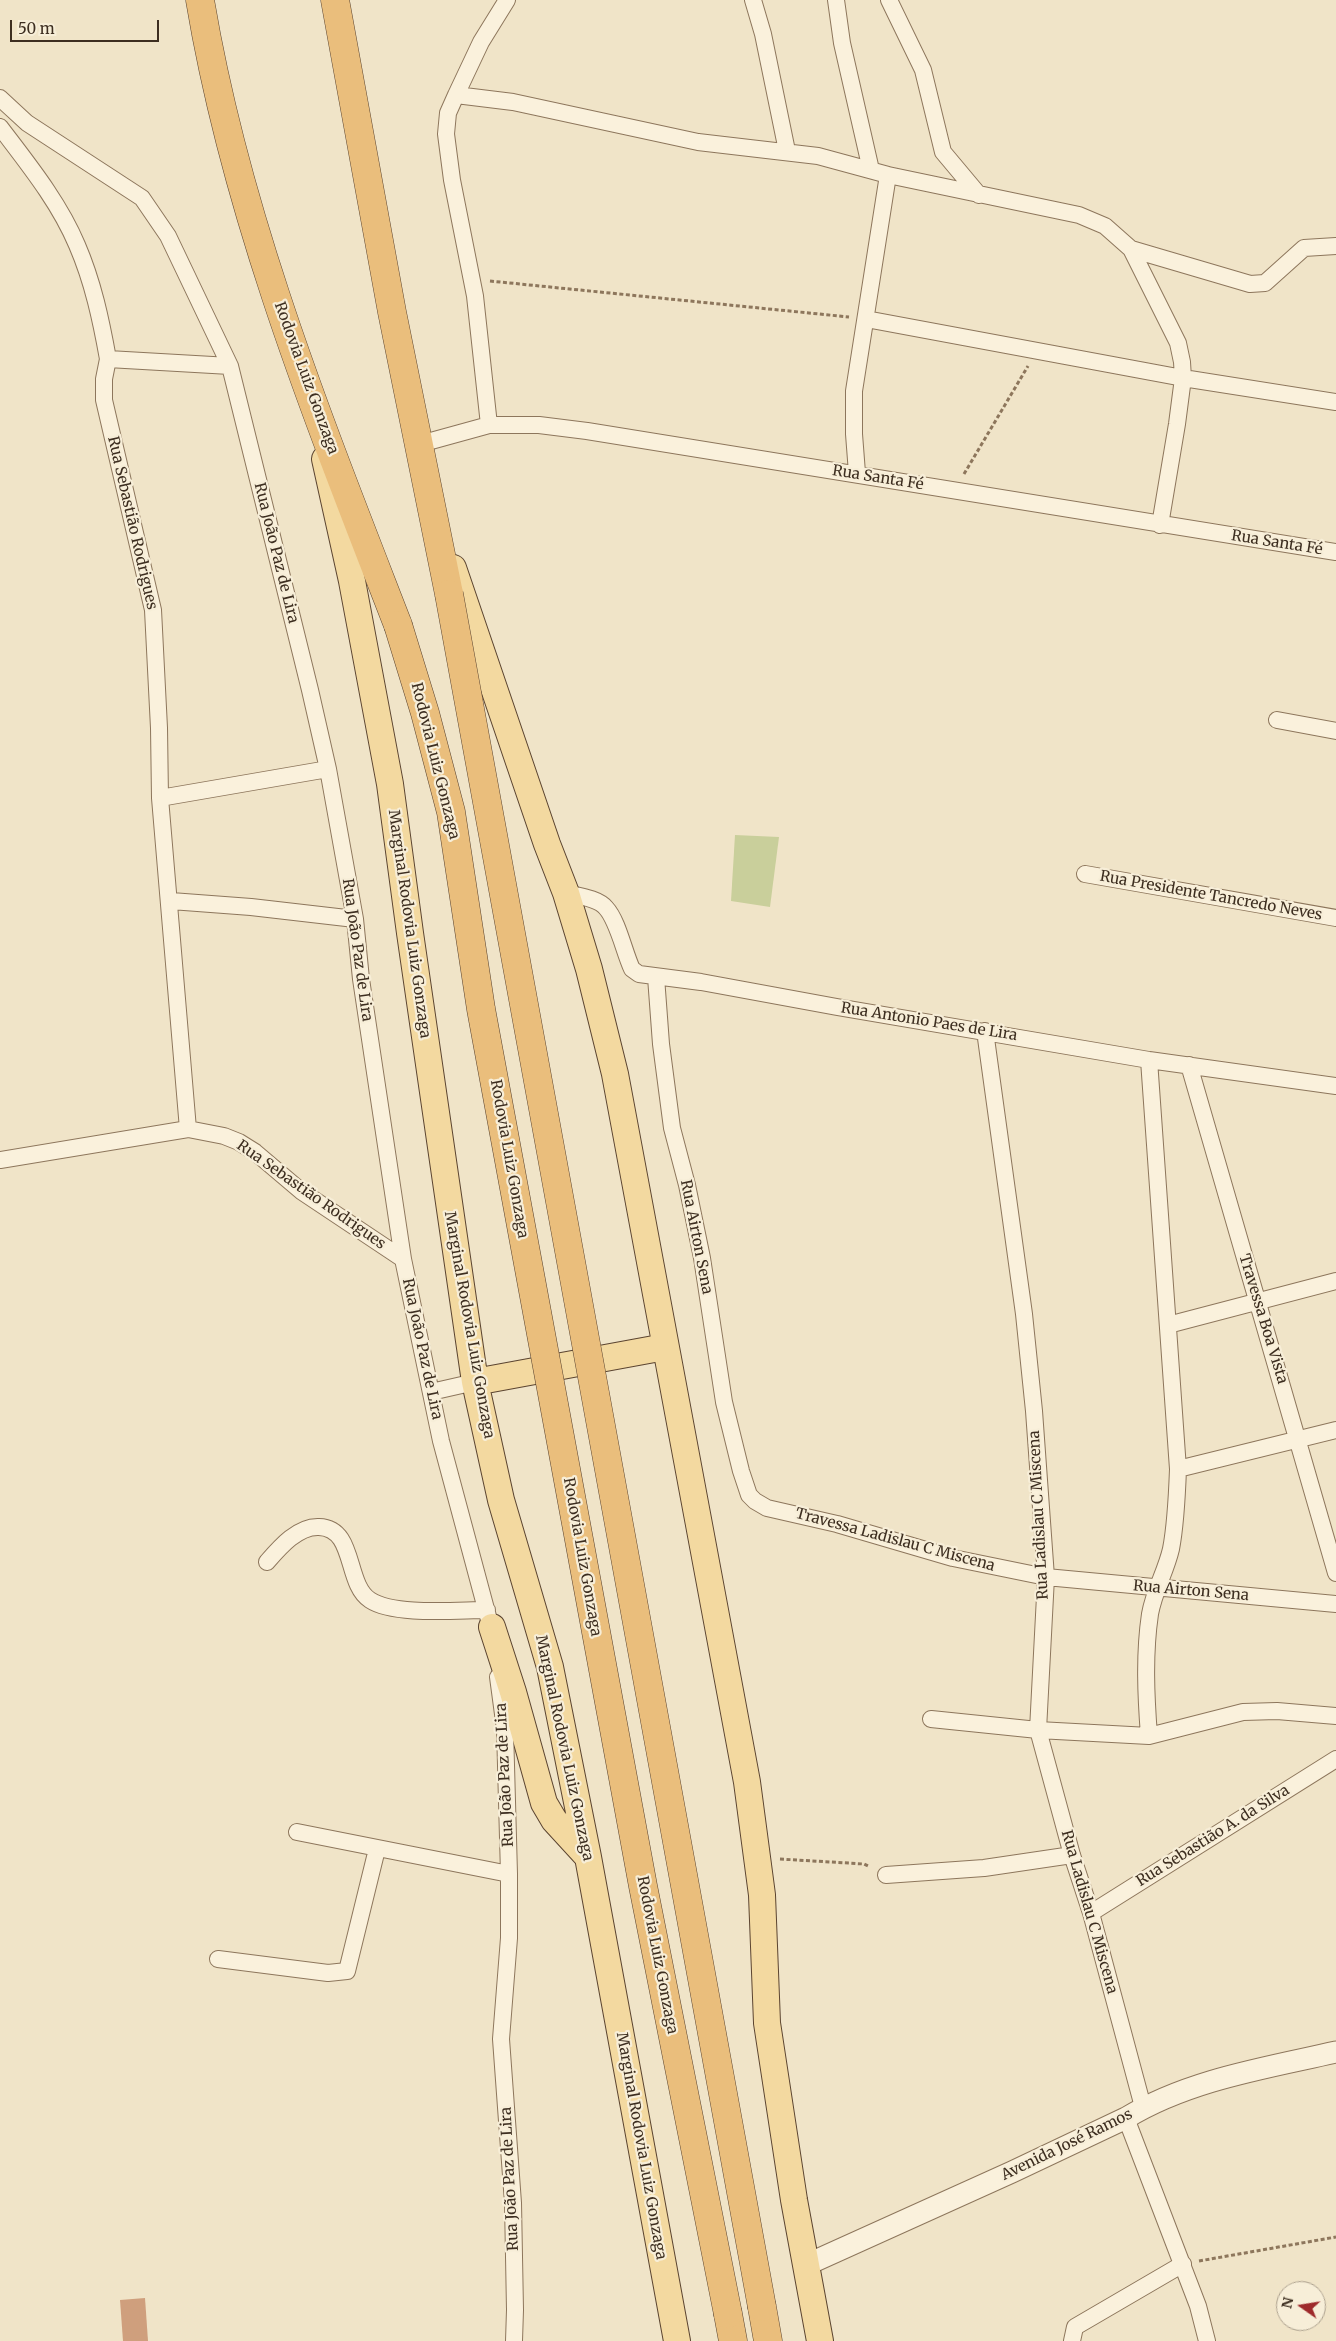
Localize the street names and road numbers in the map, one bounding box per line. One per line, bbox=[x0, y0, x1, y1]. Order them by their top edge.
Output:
street label: Rodovia Luiz Gonzaga bbox=[270, 299, 342, 457]
street label: Rua Sebastião Rodrigues bbox=[103, 434, 161, 612]
street label: Rua Santa Fé bbox=[831, 462, 925, 494]
street label: Rua João Paz de Lira bbox=[250, 481, 302, 625]
street label: Rua Santa Fé bbox=[1230, 527, 1324, 559]
street label: Rodovia Luiz Gonzaga bbox=[407, 681, 463, 841]
street label: Marginal Rodovia Luiz Gonzaga bbox=[384, 809, 434, 1039]
street label: Rua Presidente Tancredo Neves bbox=[1098, 868, 1324, 924]
street label: Rua João Paz de Lira bbox=[338, 877, 376, 1023]
street label: Rua Antonio Paes de Lira bbox=[839, 999, 1019, 1045]
street label: Rodovia Luiz Gonzaga bbox=[486, 1078, 532, 1240]
street label: Rua Sebastião Rodrigues bbox=[233, 1137, 389, 1253]
street label: Rua Airton Sena bbox=[676, 1178, 716, 1296]
street label: Marginal Rodovia Luiz Gonzaga bbox=[440, 1210, 498, 1440]
street label: Travessa Boa Vista bbox=[1235, 1252, 1291, 1386]
street label: Rua João Paz de Lira bbox=[398, 1277, 446, 1421]
street label: Rua Ladislau C Miscena bbox=[1026, 1430, 1052, 1600]
street label: Rodovia Luiz Gonzaga bbox=[559, 1476, 605, 1638]
street label: Travessa Ladislau C Miscena bbox=[793, 1505, 997, 1575]
street label: Rua Airton Sena bbox=[1132, 1577, 1250, 1605]
street label: Marginal Rodovia Luiz Gonzaga bbox=[531, 1633, 597, 1863]
street label: Rua João Paz de Lira bbox=[492, 1703, 518, 1847]
street label: Rua Sebastião A. da Silva bbox=[1133, 1781, 1293, 1891]
street label: Rua Ladislau C Miscena bbox=[1057, 1828, 1121, 1996]
street label: Rodovia Luiz Gonzaga bbox=[633, 1874, 681, 2036]
street label: Marginal Rodovia Luiz Gonzaga bbox=[612, 2031, 670, 2261]
street label: Avenida José Ramos bbox=[999, 2105, 1135, 2185]
street label: Rua João Paz de Lira bbox=[497, 2107, 523, 2251]

